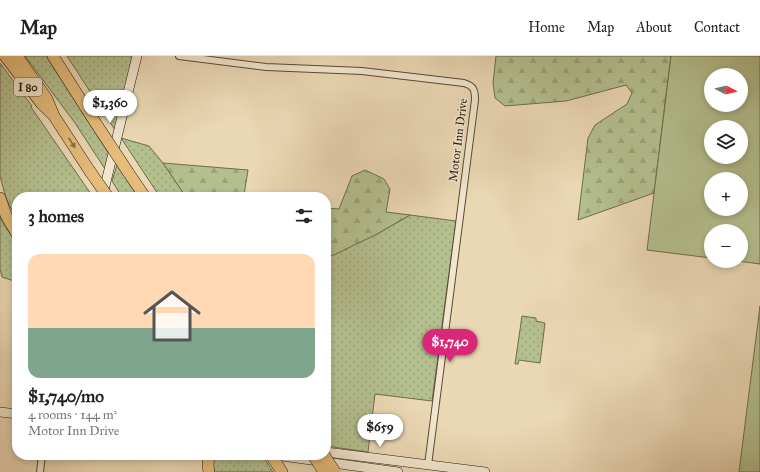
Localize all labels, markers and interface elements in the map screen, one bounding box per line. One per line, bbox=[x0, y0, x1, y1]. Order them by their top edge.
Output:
text: Map bbox=[20, 16, 57, 39]
text: Home bbox=[528, 19, 565, 36]
text: Map bbox=[587, 19, 614, 36]
text: About bbox=[636, 19, 672, 36]
text: Contact bbox=[694, 19, 740, 36]
north arrow bbox=[704, 68, 748, 112]
map controls bbox=[704, 68, 748, 268]
road number: I 80 bbox=[14, 78, 42, 96]
pin: $1,360 bbox=[77, 90, 143, 124]
text: $1,360 bbox=[92, 95, 128, 111]
street label: Motor Inn Drive bbox=[446, 97, 470, 183]
button: layers bbox=[704, 120, 748, 164]
one-way arrow bbox=[68, 138, 76, 148]
button: + bbox=[704, 172, 748, 216]
icon: filters bbox=[293, 205, 315, 227]
text: 3 homes bbox=[28, 206, 84, 227]
button: − bbox=[704, 224, 748, 268]
icon: home bbox=[136, 280, 208, 352]
pin: $1,740 bbox=[417, 329, 483, 363]
text: $1,740 bbox=[432, 334, 469, 350]
text: $1,740/mo bbox=[28, 386, 104, 407]
text: 4 rooms · 144 m² bbox=[28, 407, 117, 423]
pin: $659 bbox=[356, 414, 404, 448]
text: $659 bbox=[366, 419, 394, 435]
text: Motor Inn Drive bbox=[28, 423, 119, 439]

